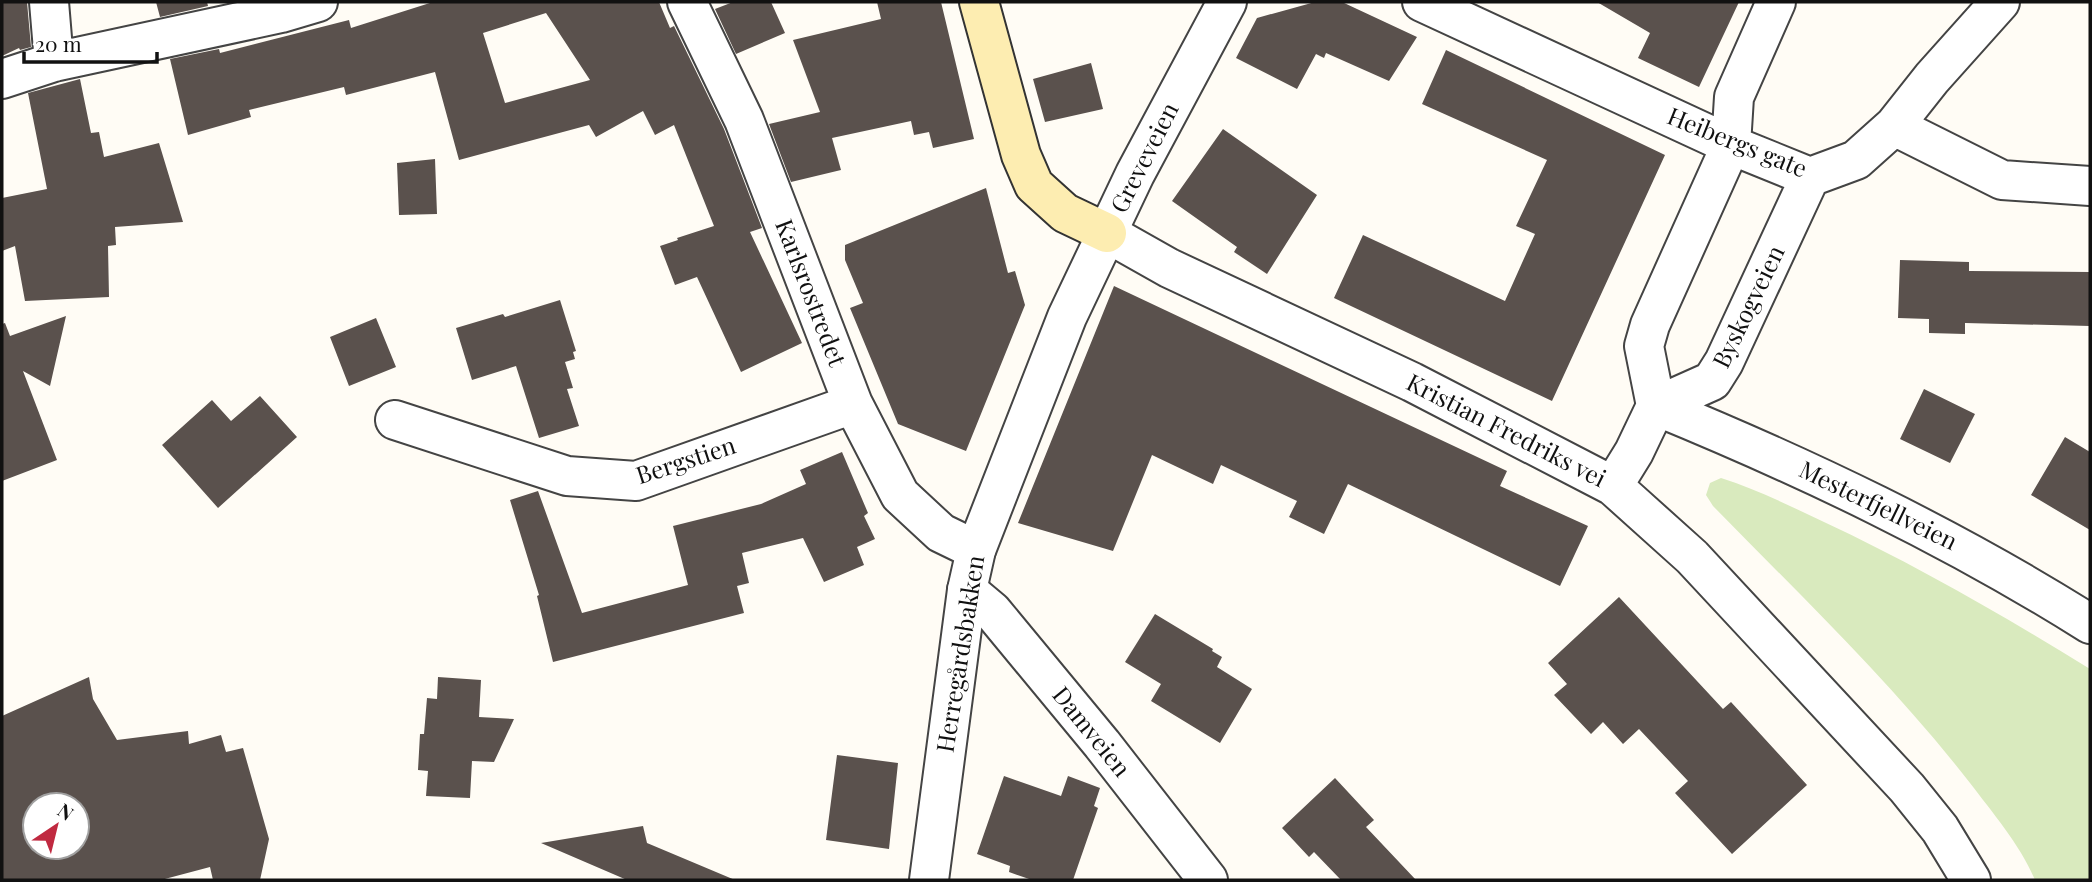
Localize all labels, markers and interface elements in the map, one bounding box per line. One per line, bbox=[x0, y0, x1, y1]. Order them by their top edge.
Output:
scale bar bbox=[24, 21, 158, 65]
text: 20 m bbox=[35, 29, 82, 57]
street label: Greveveien bbox=[1102, 96, 1185, 218]
street label: Heibergs gate bbox=[1663, 99, 1812, 184]
street label: Karlsrostredet bbox=[769, 214, 855, 371]
street label: Byskogveien bbox=[1704, 240, 1791, 373]
street label: Kristian Fredriks vei bbox=[1402, 365, 1612, 493]
street label: Bergstien bbox=[631, 428, 739, 490]
street label: Mesterfjellveien bbox=[1795, 452, 1963, 556]
street label: Herregårdsbakken bbox=[928, 553, 990, 755]
street label: Damveien bbox=[1046, 679, 1139, 783]
north arrow bbox=[21, 791, 91, 861]
text: N bbox=[53, 797, 80, 826]

